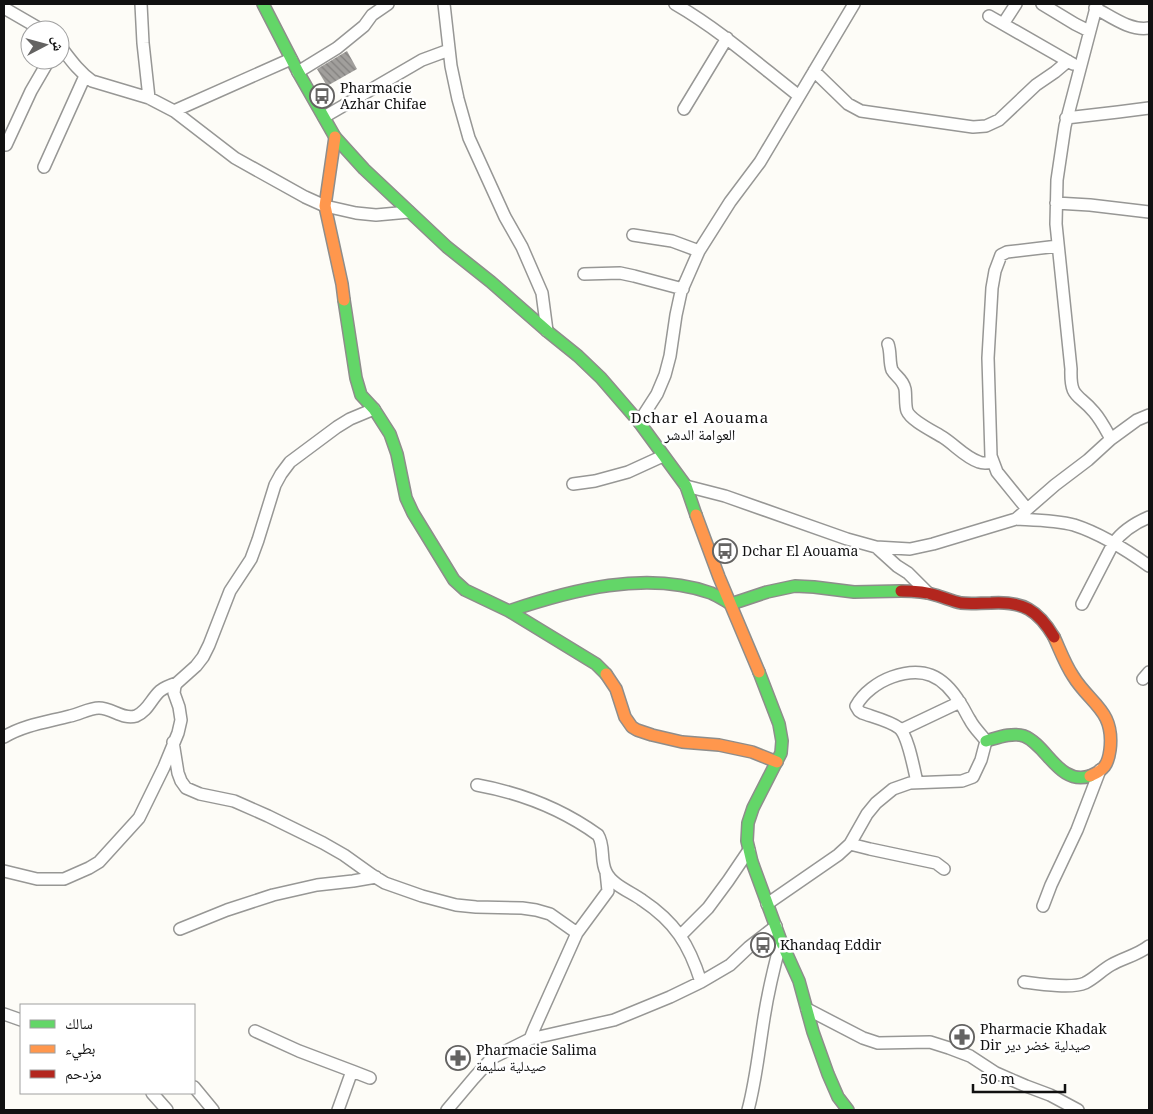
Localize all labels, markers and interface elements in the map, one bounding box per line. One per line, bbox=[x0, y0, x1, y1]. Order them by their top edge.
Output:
north arrow bbox=[20, 20, 70, 70]
text: ش bbox=[48, 35, 69, 52]
place label: Pharmacie Azhar Chifae bbox=[340, 78, 427, 113]
bus stop icon: Pharmacie Azhar Chifae bbox=[309, 83, 335, 109]
district label: Dchar el Aouama العوامة الدشر bbox=[631, 407, 769, 444]
bus stop icon: Dchar El Aouama bbox=[712, 538, 738, 564]
place label: Dchar El Aouama bbox=[742, 541, 858, 560]
bus stop icon: Khandaq Eddir bbox=[750, 932, 776, 958]
place label: Khandaq Eddir bbox=[780, 935, 882, 954]
legend bbox=[20, 1004, 195, 1094]
text: سالك bbox=[65, 1013, 93, 1033]
place label: Pharmacie Khadak Dir صيدلية خضر دير bbox=[980, 1019, 1107, 1054]
pharmacy icon: Pharmacie Khadak Dir صيدلية خضر دير bbox=[949, 1024, 975, 1050]
text: بطيء bbox=[65, 1038, 95, 1061]
place label: Pharmacie Salima صيدلية سليمة bbox=[476, 1040, 597, 1075]
pharmacy icon: Pharmacie Salima صيدلية سليمة bbox=[445, 1045, 471, 1071]
scale bar bbox=[973, 1062, 1066, 1094]
text: مزدحم bbox=[65, 1063, 102, 1084]
text: 50 m bbox=[980, 1068, 1015, 1088]

